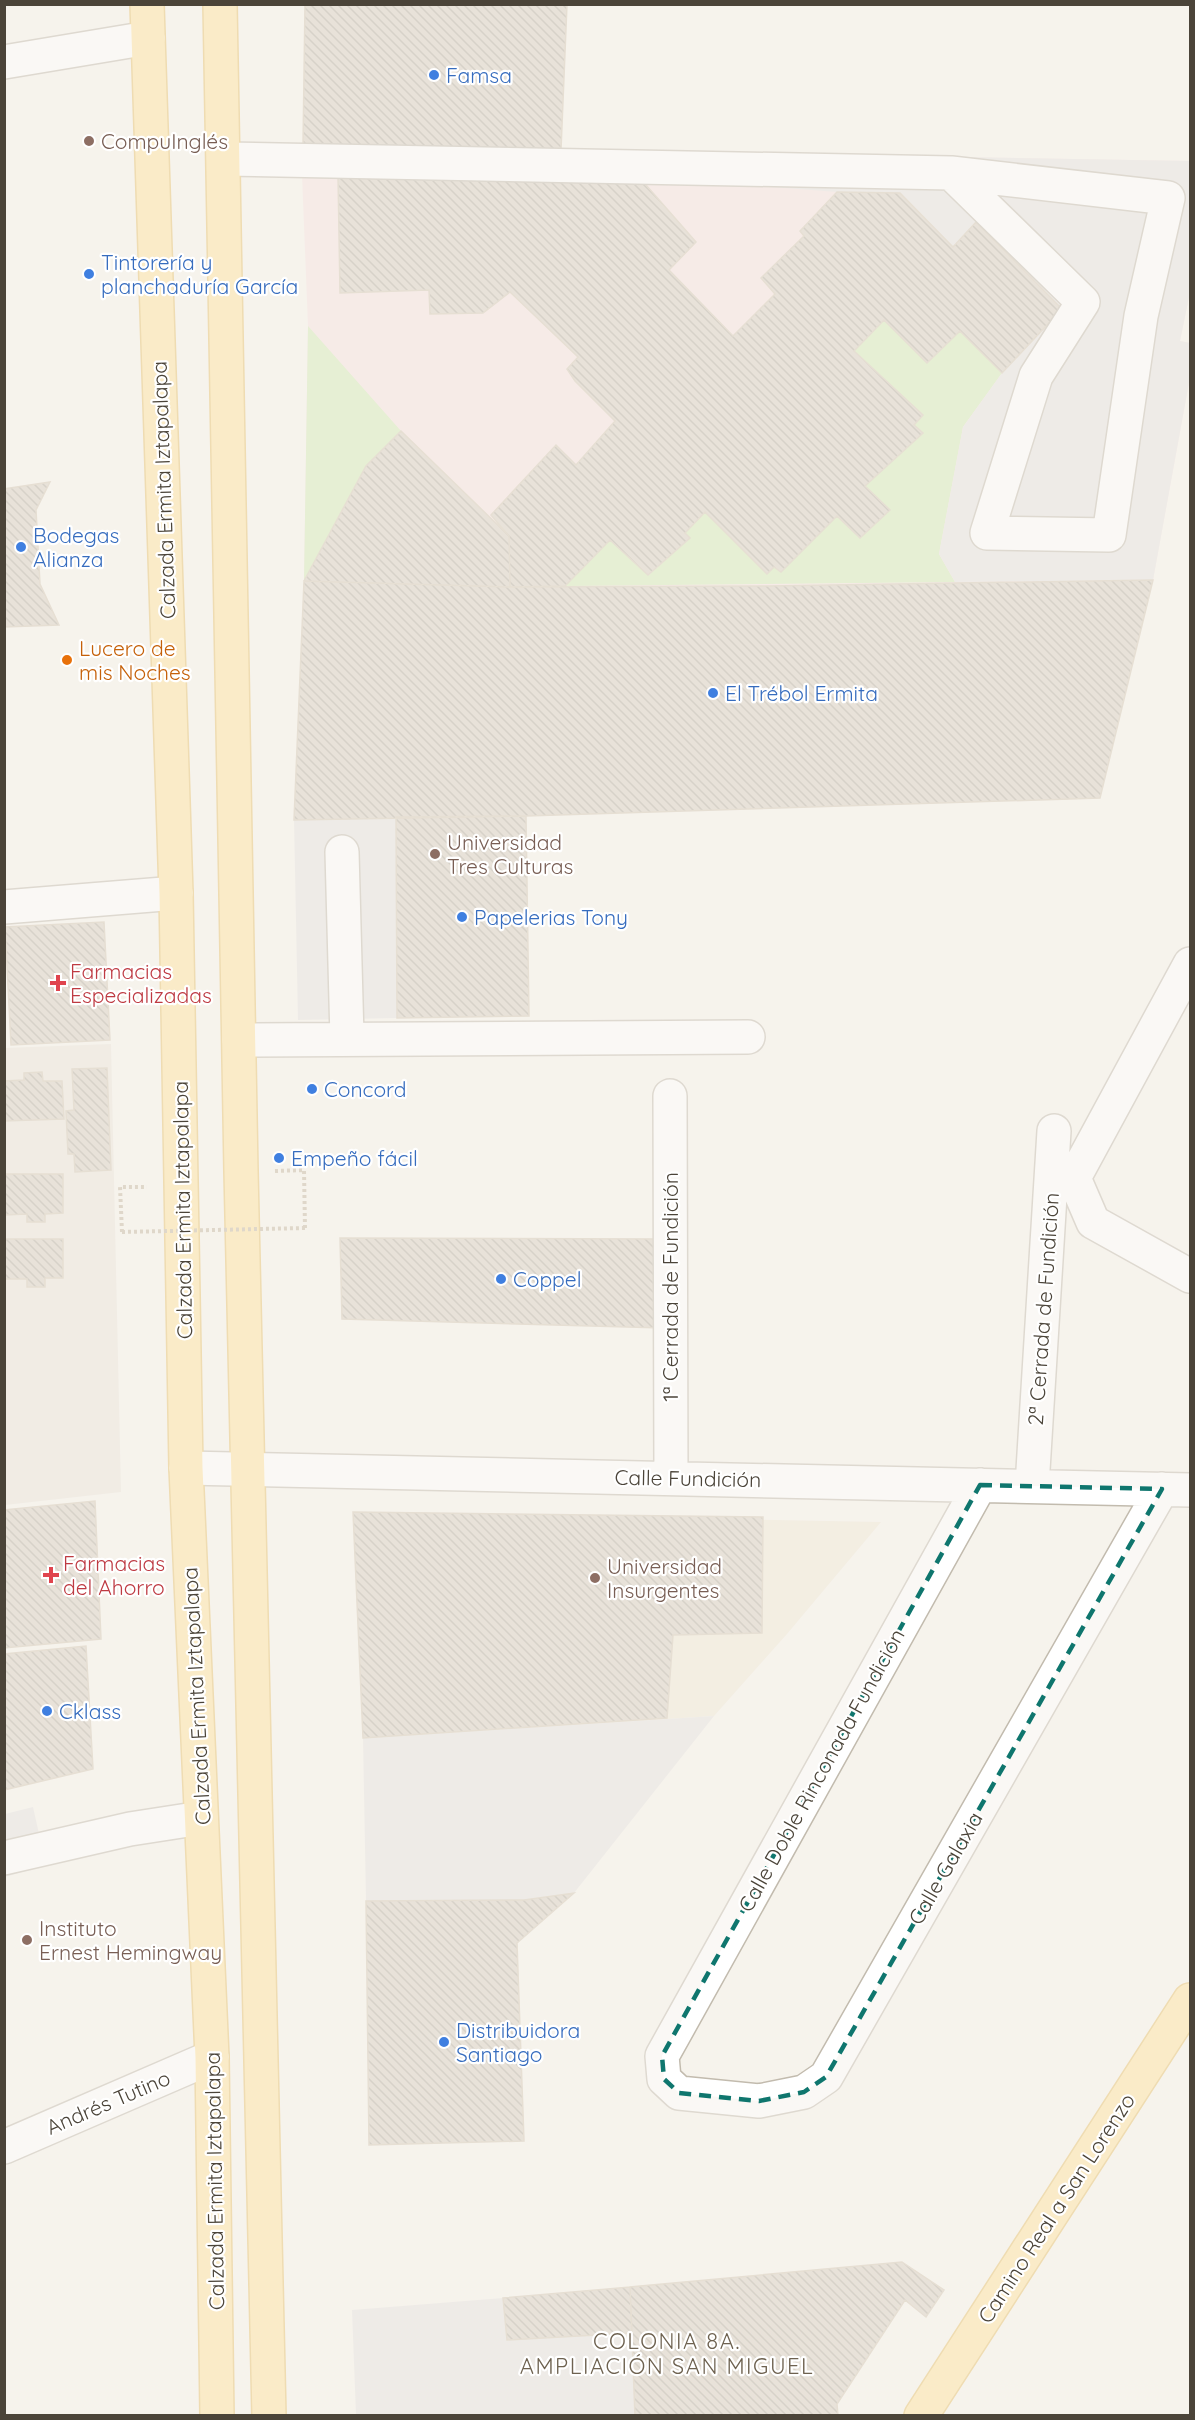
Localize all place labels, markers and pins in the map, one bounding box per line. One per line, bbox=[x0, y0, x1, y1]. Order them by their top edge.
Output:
place label: Famsa bbox=[446, 62, 512, 88]
marker: Famsa bbox=[427, 68, 441, 82]
place label: CompuInglés bbox=[101, 128, 228, 154]
marker: CompuInglés bbox=[82, 134, 96, 148]
place label: Tintorería y planchaduría García bbox=[101, 249, 298, 299]
marker: Tintorería y planchaduría García bbox=[82, 267, 96, 281]
place label: Bodegas Alianza bbox=[33, 522, 119, 572]
marker: Bodegas Alianza bbox=[14, 540, 28, 554]
place label: Lucero de mis Noches bbox=[79, 635, 191, 685]
marker: Lucero de mis Noches bbox=[60, 653, 74, 667]
place label: El Trébol Ermita bbox=[725, 680, 878, 706]
marker: El Trébol Ermita bbox=[706, 686, 720, 700]
place label: Universidad Tres Culturas bbox=[447, 829, 573, 879]
marker: Universidad Tres Culturas bbox=[428, 847, 442, 861]
place label: Papelerias Tony bbox=[474, 904, 628, 930]
marker: Papelerias Tony bbox=[455, 910, 469, 924]
place label: Farmacias Especializadas bbox=[70, 958, 212, 1008]
marker: Farmacias Especializadas bbox=[51, 976, 65, 990]
place label: Concord bbox=[324, 1076, 406, 1102]
marker: Concord bbox=[305, 1082, 319, 1096]
place label: Empeño fácil bbox=[291, 1145, 418, 1171]
marker: Empeño fácil bbox=[272, 1151, 286, 1165]
place label: Coppel bbox=[513, 1266, 582, 1292]
marker: Coppel bbox=[494, 1272, 508, 1286]
place label: Farmacias del Ahorro bbox=[63, 1550, 165, 1600]
place label: Universidad Insurgentes bbox=[607, 1553, 722, 1603]
marker: Farmacias del Ahorro bbox=[44, 1568, 58, 1582]
marker: Universidad Insurgentes bbox=[588, 1571, 602, 1585]
place label: Cklass bbox=[59, 1698, 121, 1724]
marker: Cklass bbox=[40, 1704, 54, 1718]
place label: Instituto Ernest Hemingway bbox=[39, 1915, 222, 1965]
marker: Instituto Ernest Hemingway bbox=[20, 1933, 34, 1947]
place label: Distribuidora Santiago bbox=[456, 2017, 580, 2067]
marker: Distribuidora Santiago bbox=[437, 2035, 451, 2049]

